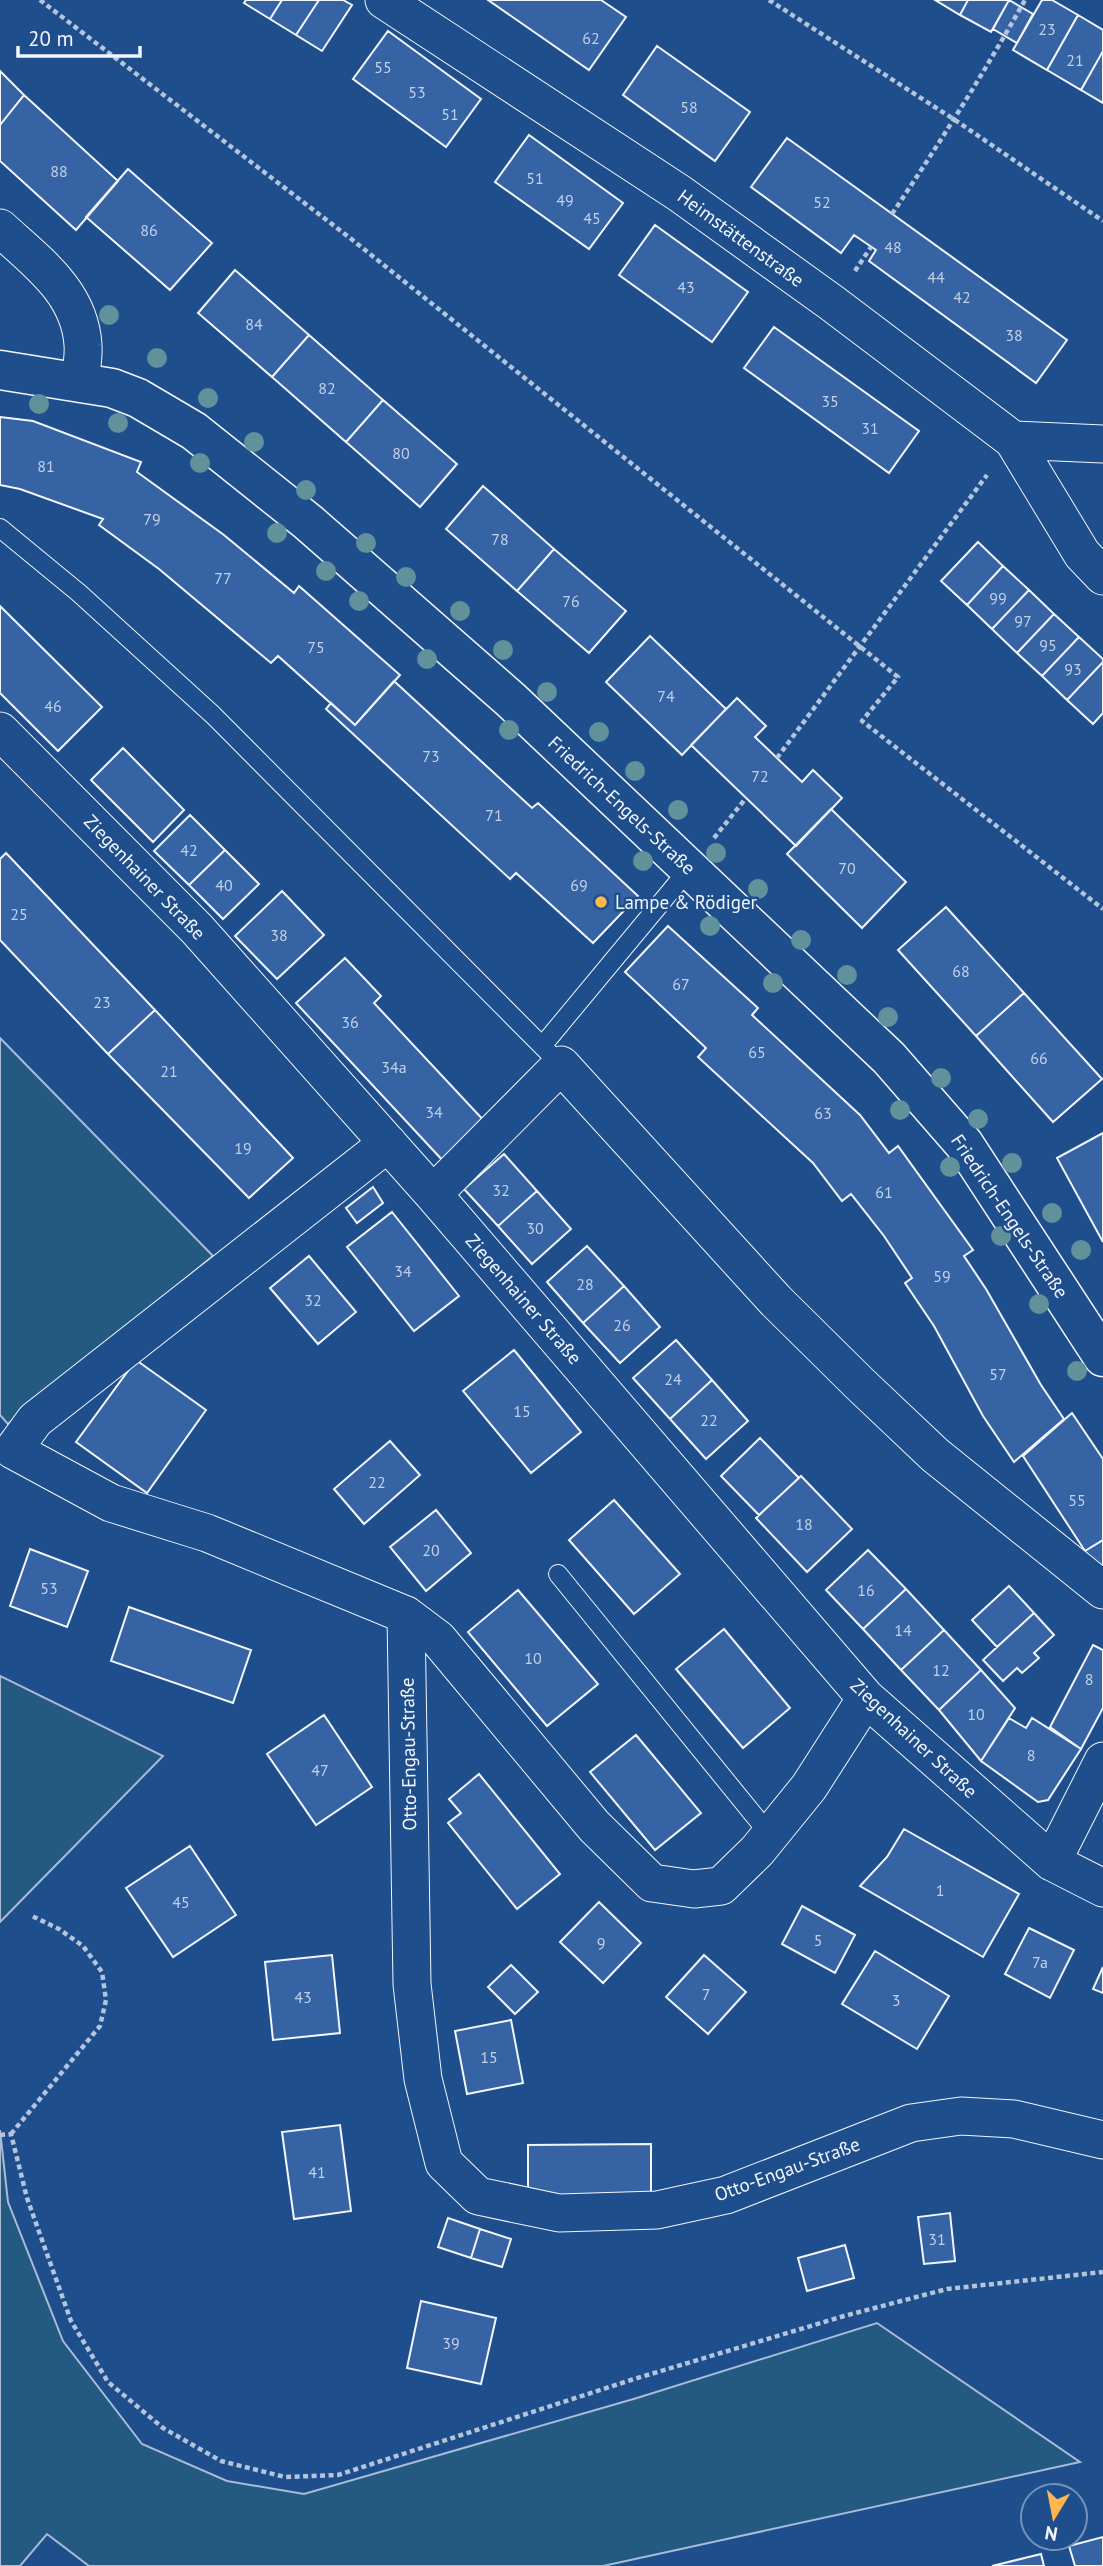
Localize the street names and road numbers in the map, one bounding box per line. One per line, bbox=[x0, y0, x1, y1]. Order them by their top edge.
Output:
street label: Heimstättenstraße bbox=[673, 184, 809, 292]
street label: Friedrich-Engels-Straße bbox=[543, 730, 701, 880]
street label: Ziegenhainer Straße bbox=[79, 809, 211, 945]
street label: Friedrich-Engels-Straße bbox=[946, 1129, 1074, 1303]
street label: Ziegenhainer Straße bbox=[461, 1229, 587, 1369]
street label: Ziegenhainer Straße bbox=[845, 1673, 983, 1803]
street label: Otto-Engau-Straße bbox=[395, 1677, 421, 1831]
street label: Otto-Engau-Straße bbox=[711, 2132, 863, 2206]

